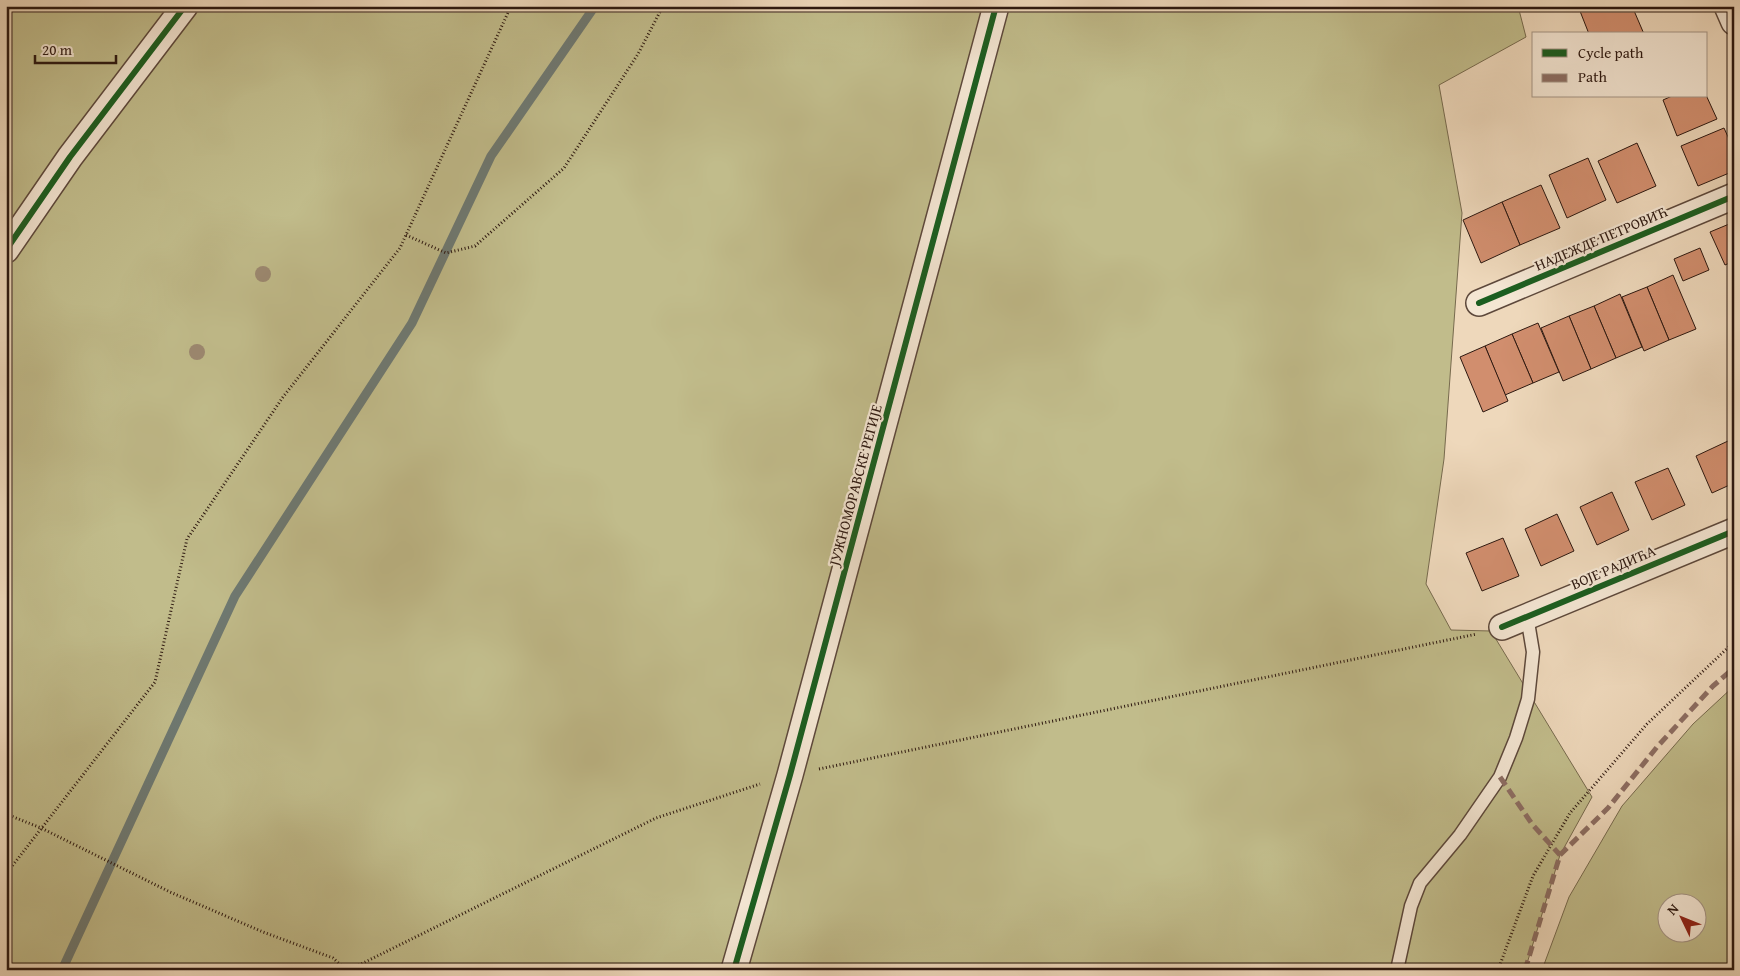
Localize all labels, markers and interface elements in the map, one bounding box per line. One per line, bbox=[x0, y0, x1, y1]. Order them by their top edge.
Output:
scale bar bbox=[35, 32, 116, 64]
legend bbox=[1532, 32, 1708, 98]
text: 20 m bbox=[42, 39, 73, 60]
text: Cycle path bbox=[1578, 42, 1644, 63]
text: Path bbox=[1578, 66, 1607, 87]
street label: НАДЕЖДЕ ПЕТРОВИЋ bbox=[1531, 201, 1671, 275]
street label: ЈУЖНОМОРАВСКЕ РЕГИЈЕ bbox=[823, 402, 887, 570]
street label: ВОЈЕ РАДИЋА bbox=[1567, 540, 1659, 594]
north arrow bbox=[1658, 894, 1708, 944]
text: N bbox=[1662, 898, 1683, 919]

